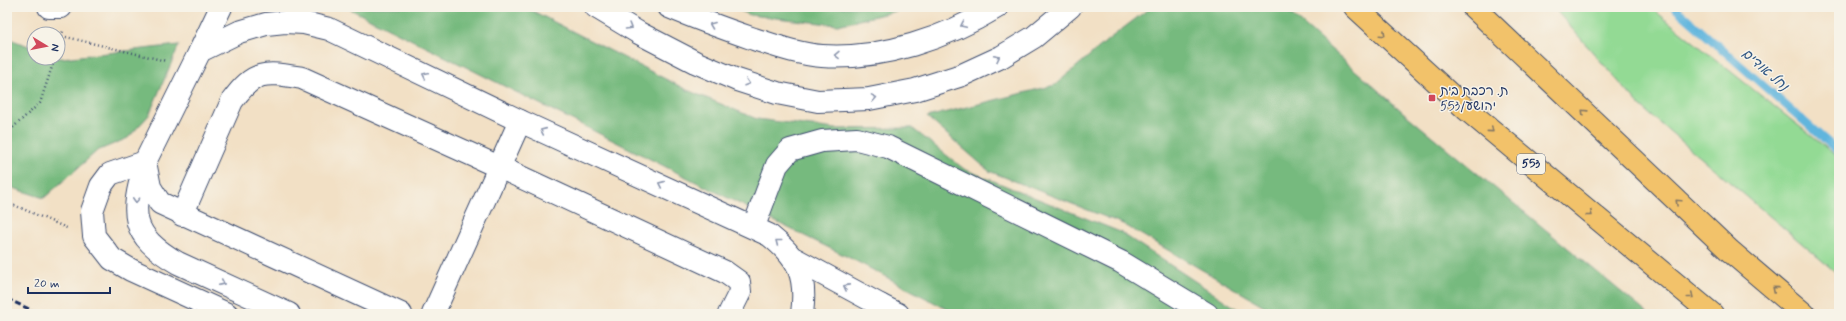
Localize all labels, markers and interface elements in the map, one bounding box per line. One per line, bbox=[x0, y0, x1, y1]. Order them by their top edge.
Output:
one-way arrow bbox=[959, 20, 967, 28]
one-way arrow bbox=[709, 21, 716, 29]
one-way arrow bbox=[625, 23, 632, 30]
north arrow bbox=[26, 26, 66, 66]
one-way arrow bbox=[1379, 29, 1386, 36]
text: N bbox=[47, 43, 62, 52]
water label: נחל אודים bbox=[1738, 45, 1793, 96]
one-way arrow bbox=[834, 51, 840, 60]
one-way arrow bbox=[993, 55, 1000, 63]
one-way arrow bbox=[422, 72, 430, 80]
one-way arrow bbox=[743, 78, 750, 87]
place label: ת. רכבת בית יהושע/553 bbox=[1439, 83, 1509, 115]
marker: ת. רכבת בית יהושע/553 bbox=[1427, 93, 1437, 103]
one-way arrow bbox=[871, 94, 877, 103]
one-way arrow bbox=[1581, 110, 1589, 117]
one-way arrow bbox=[1486, 125, 1493, 132]
one-way arrow bbox=[540, 128, 547, 136]
road number: 553 bbox=[1517, 154, 1545, 174]
one-way arrow bbox=[658, 181, 665, 189]
one-way arrow bbox=[132, 197, 140, 203]
one-way arrow bbox=[1675, 199, 1683, 207]
one-way arrow bbox=[1585, 209, 1593, 216]
one-way arrow bbox=[775, 239, 782, 246]
scale bar bbox=[28, 269, 110, 295]
text: 20 m bbox=[34, 276, 60, 292]
one-way arrow bbox=[218, 278, 225, 286]
one-way arrow bbox=[843, 284, 850, 291]
one-way arrow bbox=[1772, 286, 1779, 293]
one-way arrow bbox=[1686, 292, 1693, 299]

